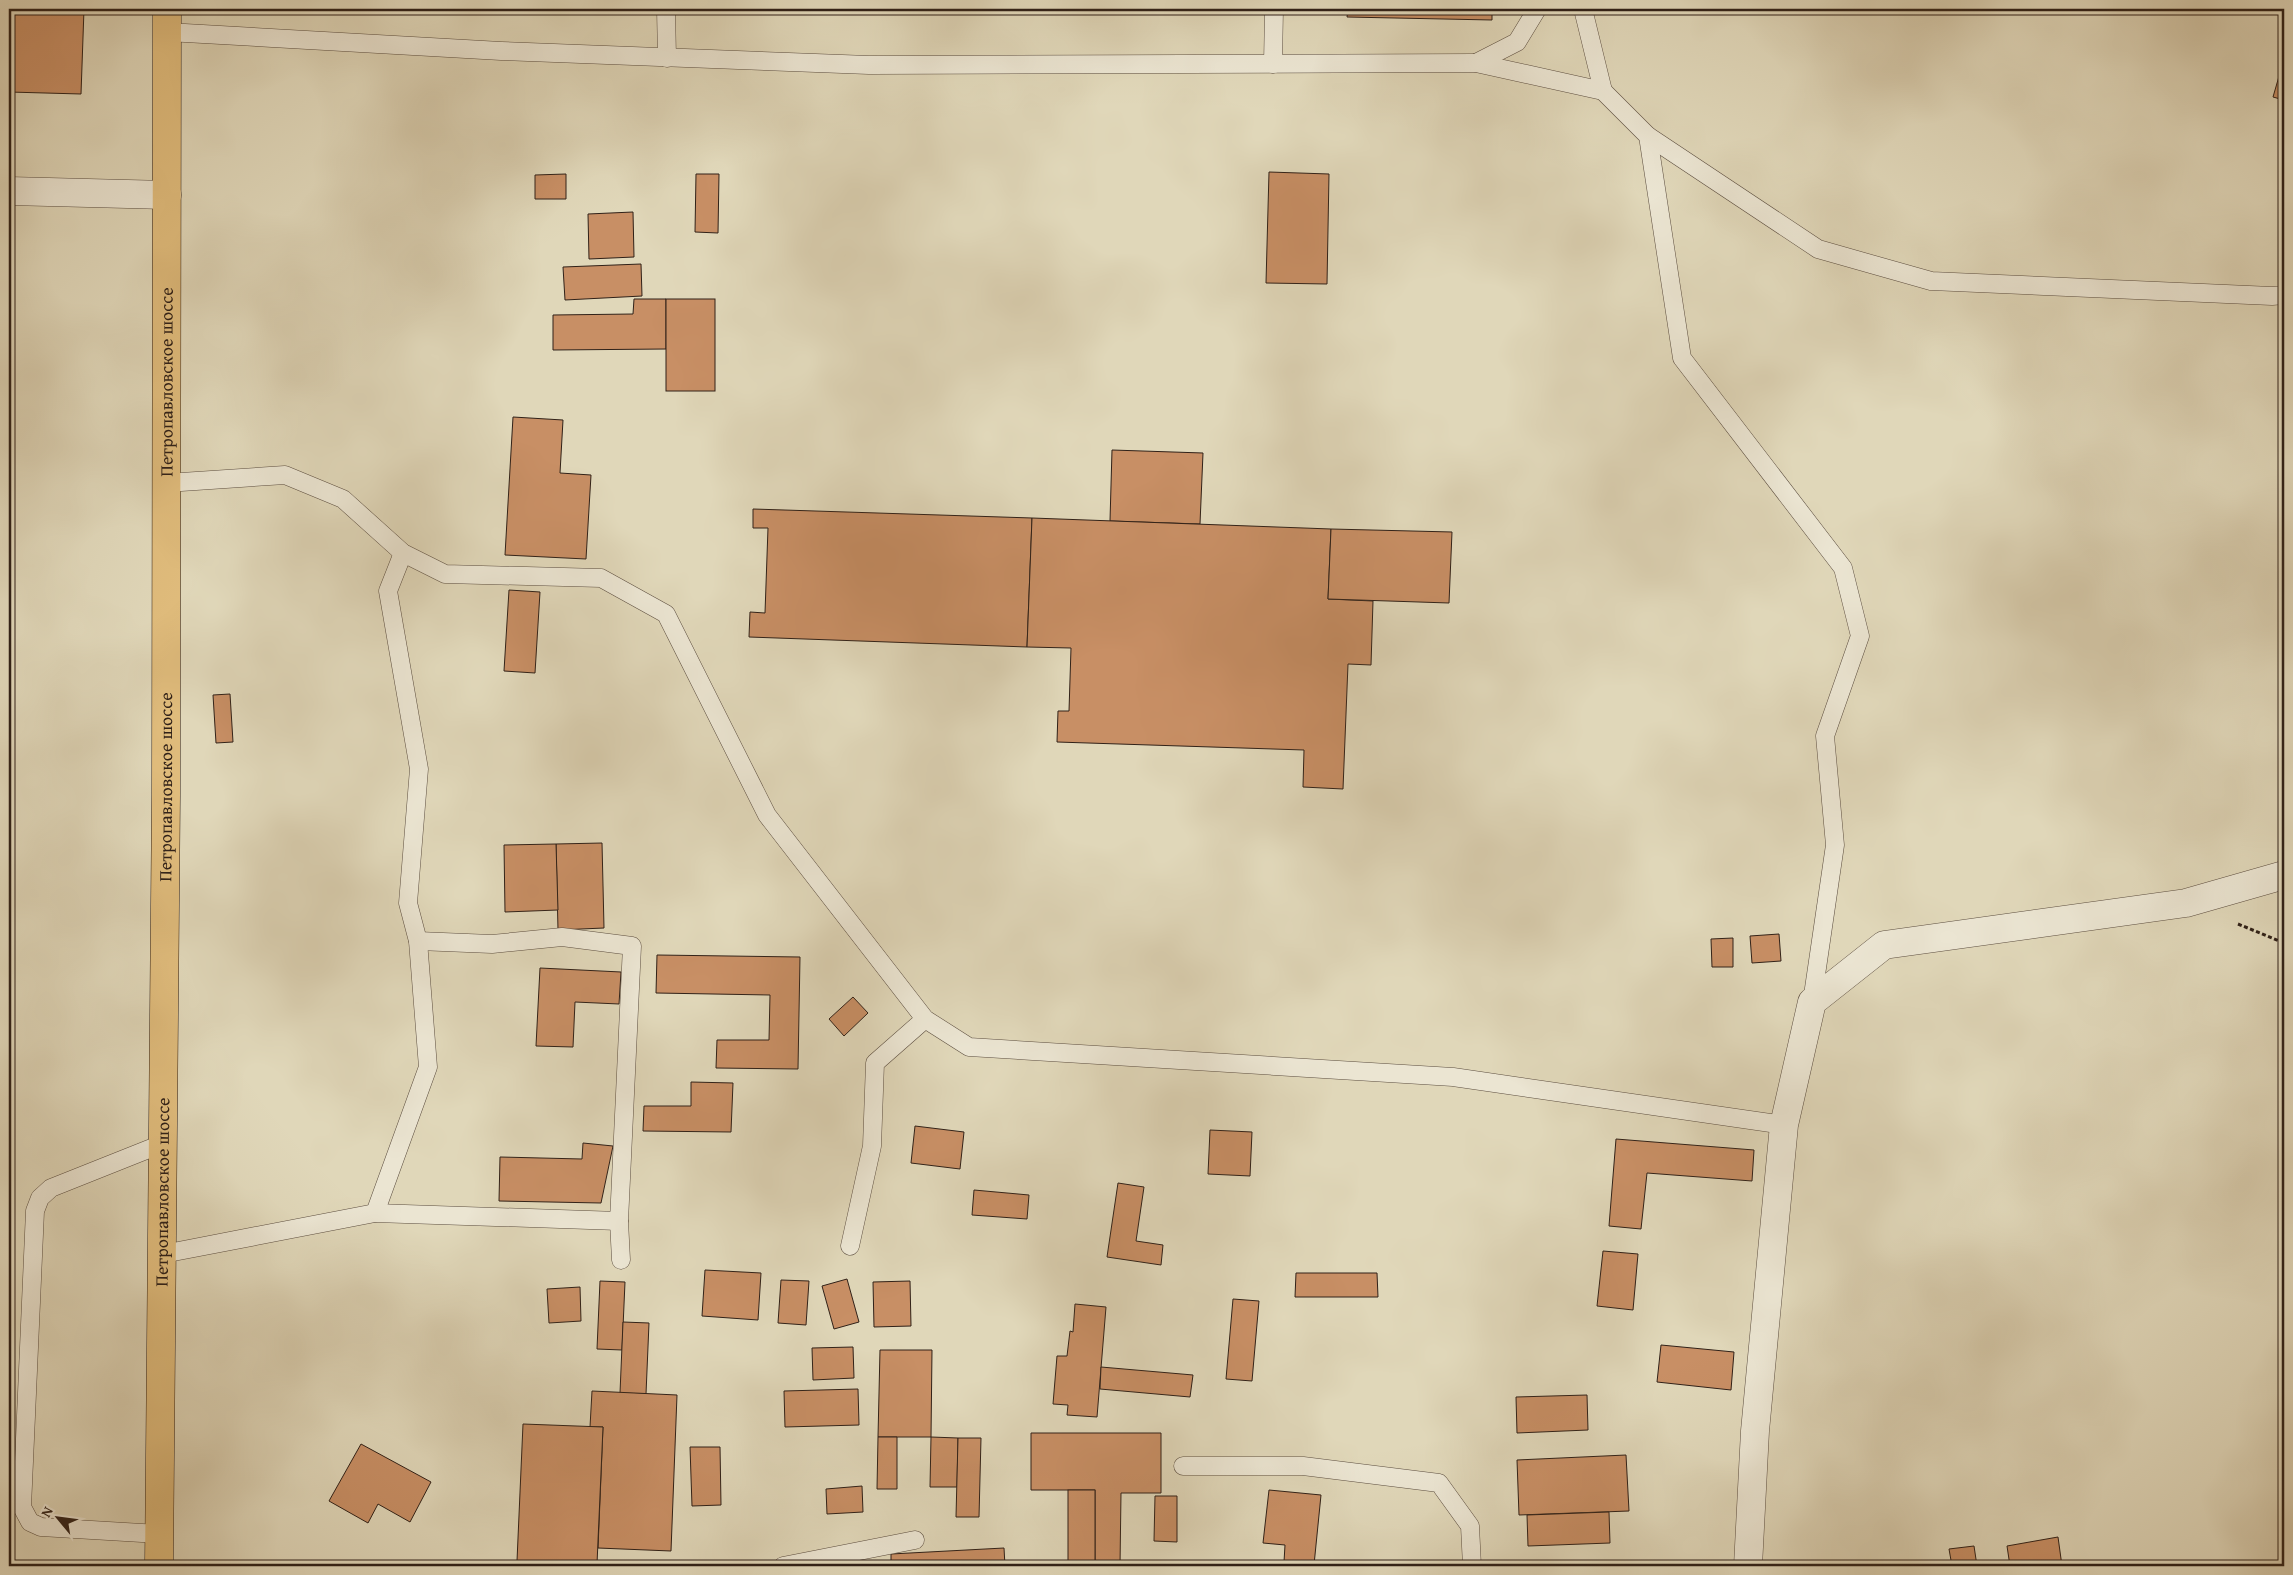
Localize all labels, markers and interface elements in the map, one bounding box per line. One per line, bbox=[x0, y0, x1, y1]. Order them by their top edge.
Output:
street label: Петропавловское шоссе bbox=[152, 287, 180, 477]
street label: Петропавловское шоссе bbox=[151, 692, 179, 882]
street label: Петропавловское шоссе bbox=[148, 1097, 176, 1287]
north arrow bbox=[32, 1492, 82, 1542]
text: N bbox=[36, 1502, 58, 1521]

